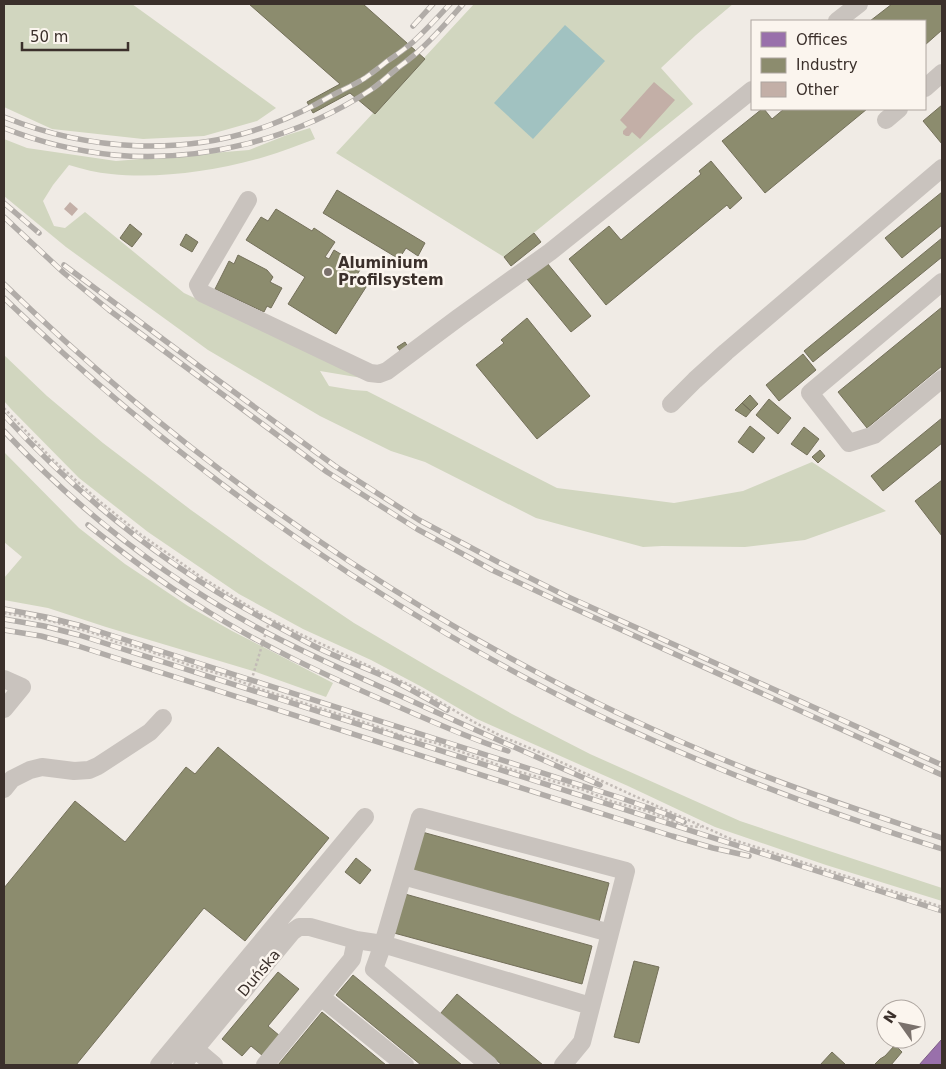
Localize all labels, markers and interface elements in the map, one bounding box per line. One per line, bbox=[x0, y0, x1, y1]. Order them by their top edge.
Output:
scale bar bbox=[22, 20, 129, 52]
legend bbox=[751, 20, 926, 110]
text: 50 m bbox=[30, 28, 68, 46]
text: Offices bbox=[796, 31, 848, 49]
text: Industry bbox=[796, 56, 858, 74]
text: Other bbox=[796, 81, 839, 99]
place label: Aluminium Profilsystem bbox=[338, 254, 444, 289]
marker: Aluminium Profilsystem bbox=[322, 266, 334, 278]
street label: Duńska bbox=[234, 946, 284, 1000]
north arrow bbox=[876, 999, 926, 1049]
text: N bbox=[880, 1008, 900, 1026]

